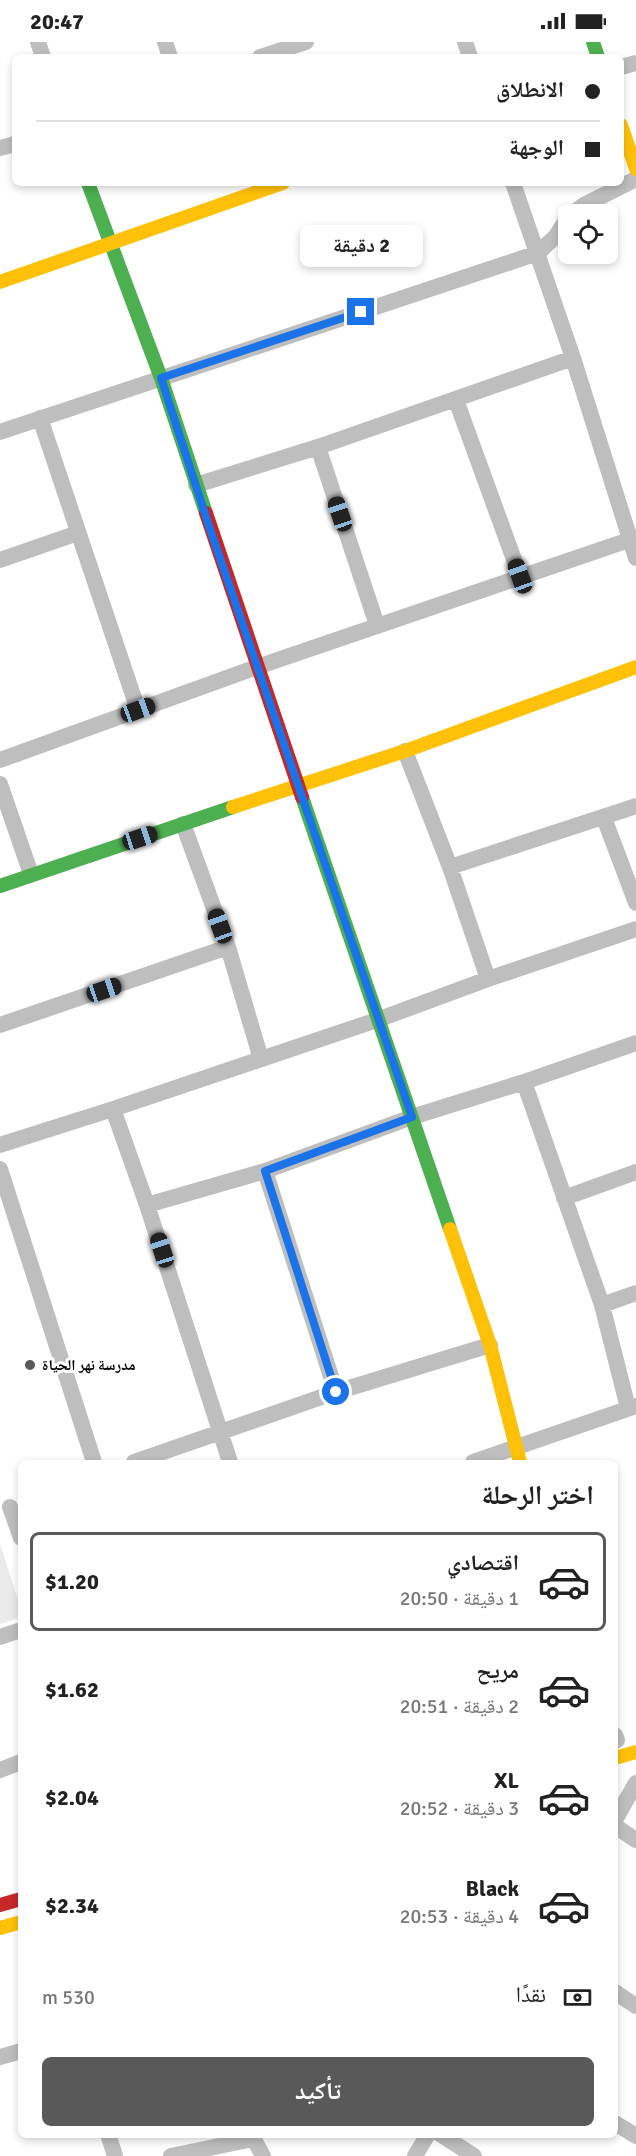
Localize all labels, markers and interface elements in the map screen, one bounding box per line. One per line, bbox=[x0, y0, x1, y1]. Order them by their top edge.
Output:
text: 20:47 bbox=[30, 8, 84, 35]
text: الانطلاق bbox=[496, 76, 564, 103]
text: الوجهة bbox=[509, 134, 564, 161]
map controls bbox=[558, 204, 618, 264]
button: locate bbox=[558, 204, 618, 264]
callout: 2 دقيقة bbox=[300, 225, 422, 267]
text: 2 دقيقة bbox=[333, 233, 390, 258]
route end bbox=[347, 298, 374, 325]
car bbox=[326, 494, 354, 534]
car bbox=[505, 556, 535, 596]
car bbox=[118, 695, 158, 725]
car bbox=[120, 824, 160, 852]
car bbox=[205, 906, 235, 946]
car bbox=[84, 976, 124, 1004]
car bbox=[148, 1230, 176, 1270]
place label: مدرسة نهر الحياة bbox=[42, 1356, 136, 1374]
marker: مدرسة نهر الحياة bbox=[23, 1358, 37, 1372]
route start bbox=[322, 1378, 349, 1405]
text: اختر الرحلة bbox=[482, 1479, 594, 1512]
text: اقتصادي bbox=[447, 1549, 519, 1576]
icon: car bbox=[537, 1555, 591, 1609]
text: $1.20 bbox=[45, 1568, 99, 1595]
text: 1 دقيقة · 20:50 bbox=[400, 1586, 519, 1611]
text: مريح bbox=[476, 1657, 519, 1684]
icon: car bbox=[537, 1663, 591, 1717]
text: $1.62 bbox=[45, 1676, 99, 1703]
text: 2 دقيقة · 20:51 bbox=[400, 1694, 519, 1719]
text: XL bbox=[494, 1767, 519, 1794]
icon: car bbox=[537, 1771, 591, 1825]
text: $2.04 bbox=[45, 1784, 99, 1811]
text: 3 دقيقة · 20:52 bbox=[400, 1796, 519, 1821]
text: Black bbox=[465, 1875, 519, 1902]
icon: car bbox=[537, 1879, 591, 1933]
text: $2.34 bbox=[45, 1892, 99, 1919]
text: 4 دقيقة · 20:53 bbox=[400, 1904, 519, 1929]
text: نقدًا bbox=[516, 1981, 546, 2008]
icon: cash bbox=[561, 1981, 594, 2014]
text: 530 m bbox=[42, 1985, 95, 2010]
button: تأكيد bbox=[42, 2057, 594, 2126]

